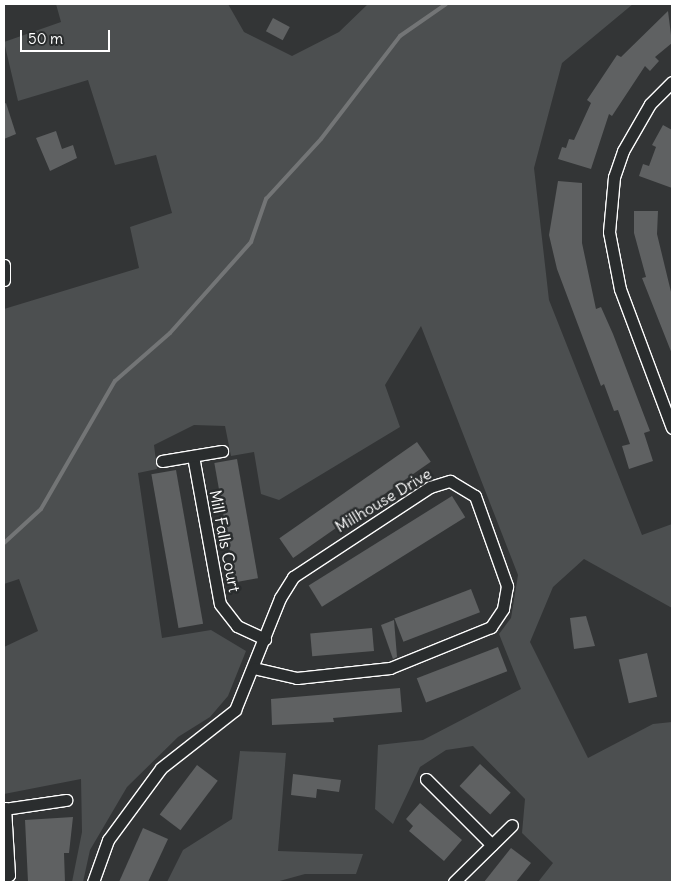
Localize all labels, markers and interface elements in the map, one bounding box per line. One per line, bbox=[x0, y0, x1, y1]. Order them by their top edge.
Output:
scale bar bbox=[22, 20, 112, 52]
text: 50 m bbox=[28, 29, 63, 48]
street label: Millhouse Drive bbox=[331, 464, 435, 536]
street label: Mill Falls Court bbox=[206, 488, 244, 594]

